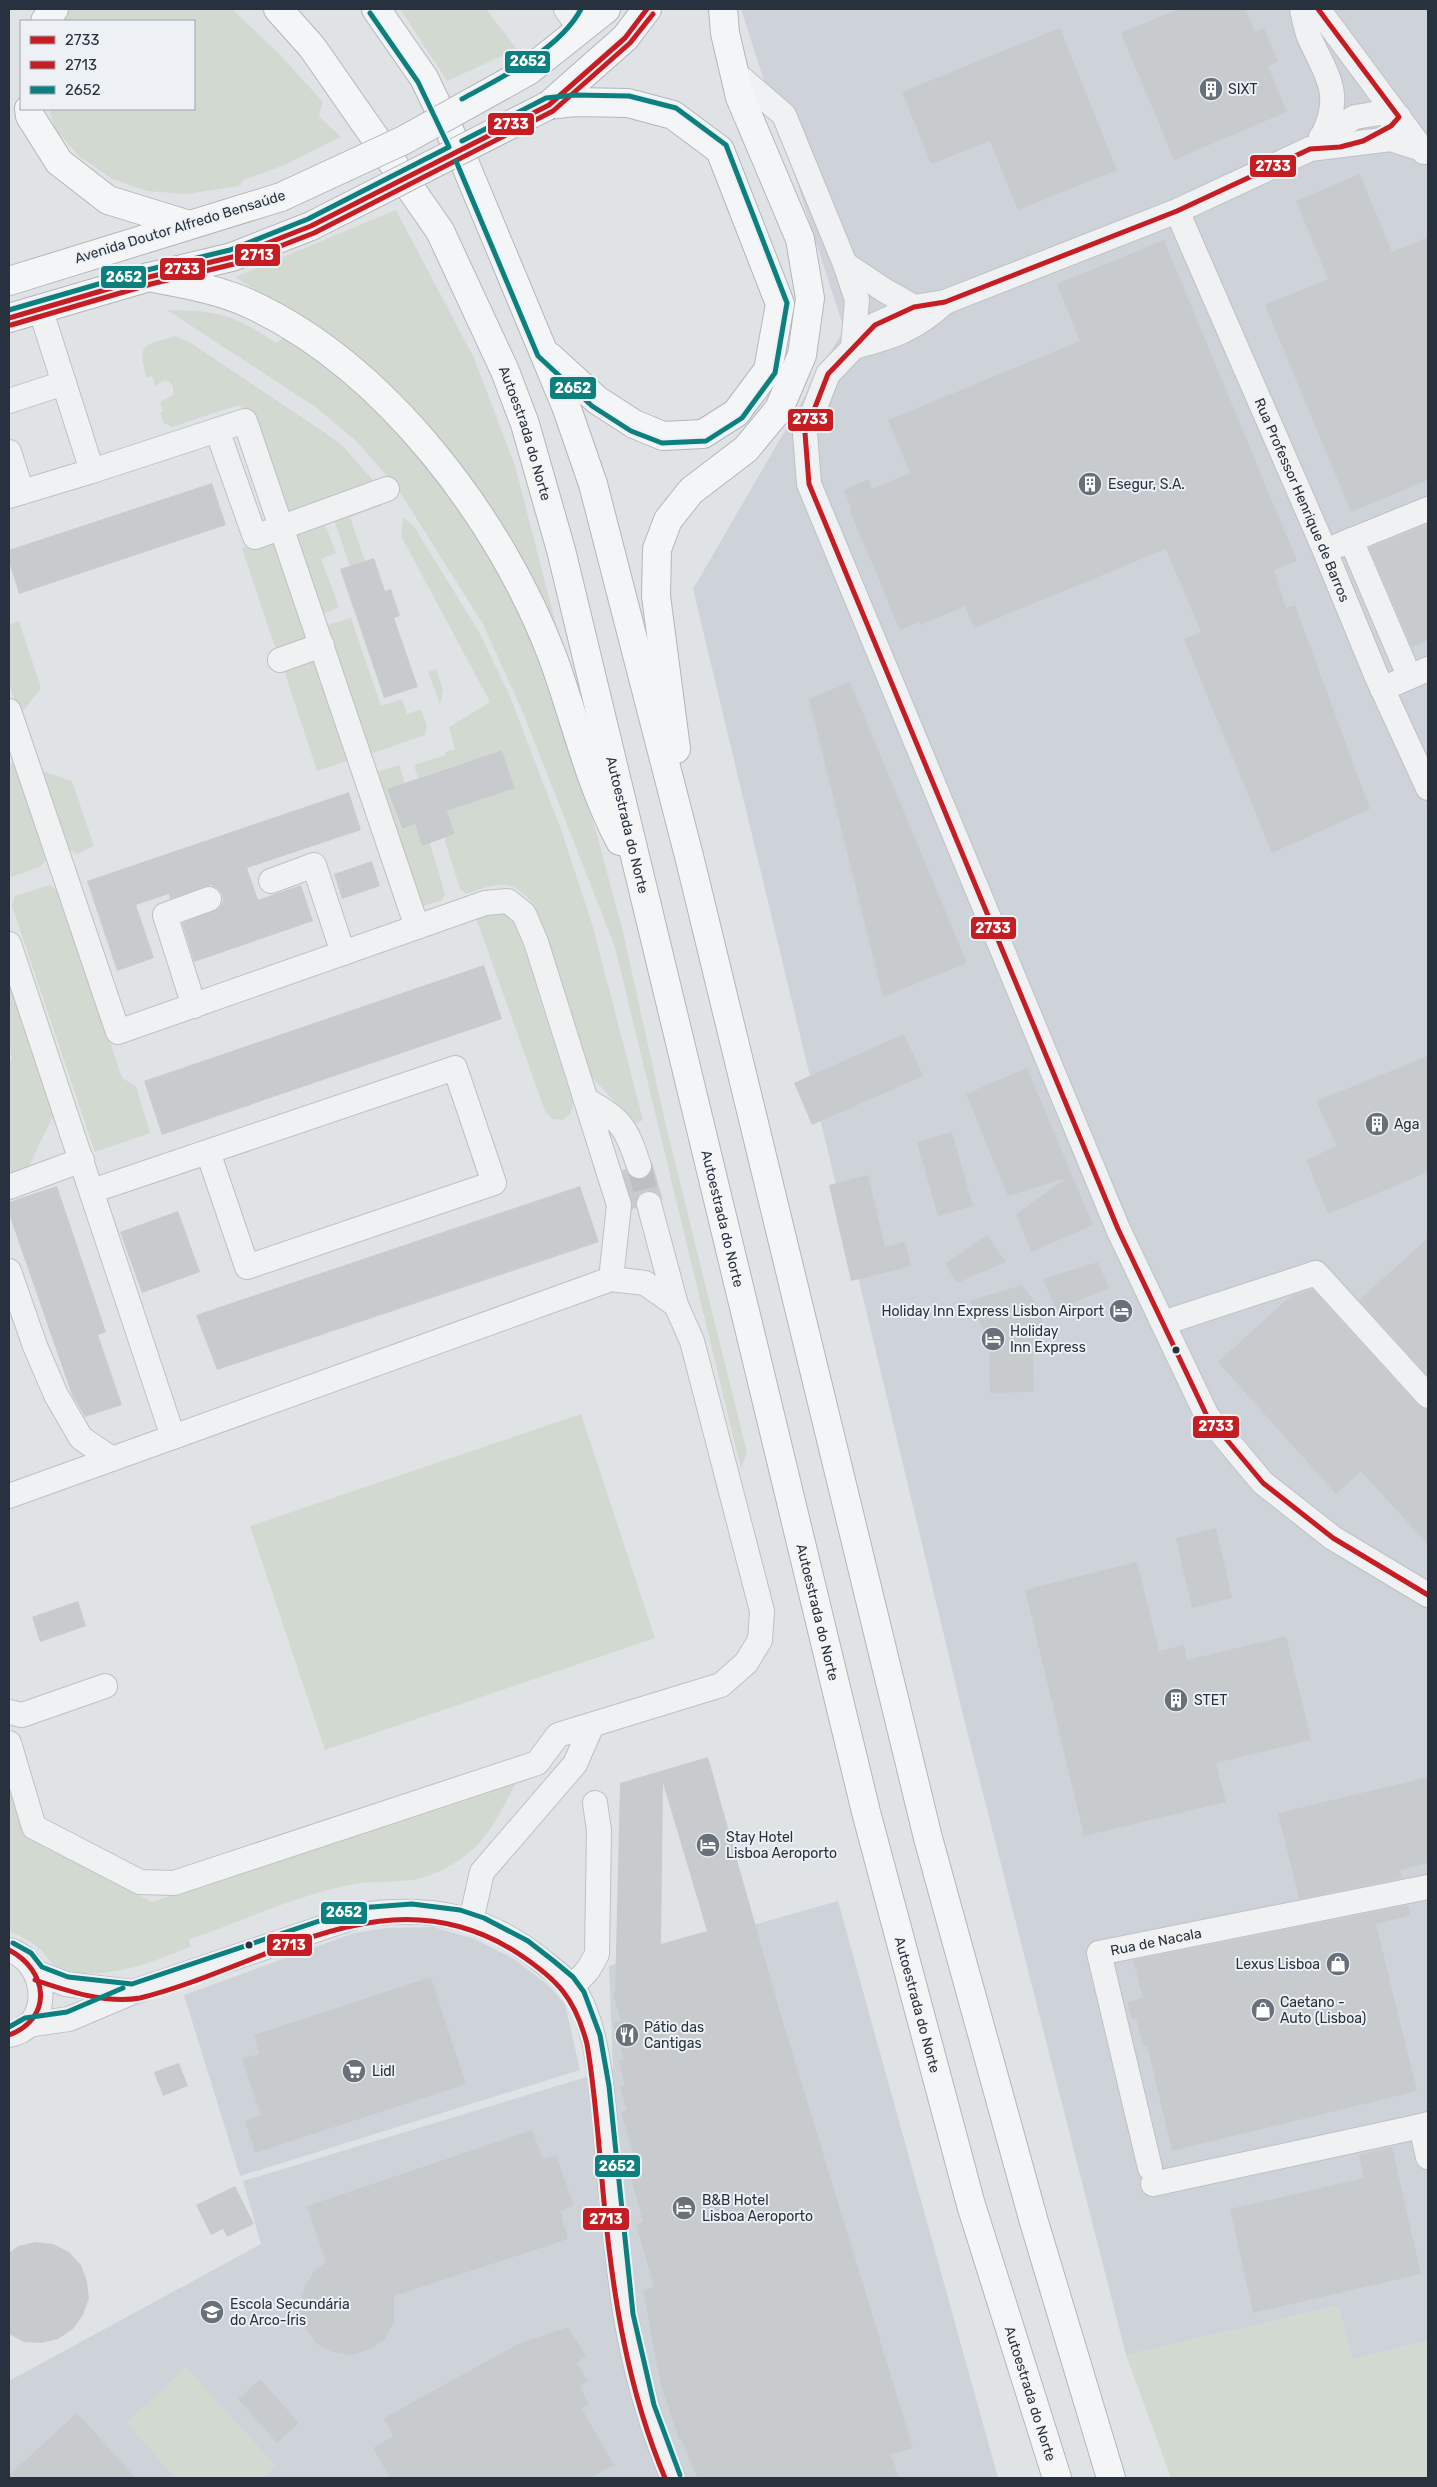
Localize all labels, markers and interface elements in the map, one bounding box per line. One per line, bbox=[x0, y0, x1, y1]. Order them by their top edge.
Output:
legend bbox=[20, 20, 195, 110]
text: 2733 bbox=[65, 31, 100, 49]
line badge: 2652 bbox=[504, 50, 551, 74]
text: 2652 bbox=[510, 53, 546, 70]
text: 2713 bbox=[65, 56, 97, 74]
building icon: SIXT bbox=[1198, 76, 1224, 102]
text: 2652 bbox=[65, 81, 101, 99]
place label: SIXT bbox=[1228, 81, 1258, 98]
line badge: 2733 bbox=[487, 112, 535, 136]
text: 2733 bbox=[493, 116, 529, 133]
line badge: 2733 bbox=[1249, 154, 1297, 178]
text: 2733 bbox=[1255, 158, 1291, 175]
street label: Avenida Doutor Alfredo Bensaúde bbox=[73, 187, 288, 267]
line badge: 2713 bbox=[234, 243, 281, 267]
text: 2713 bbox=[240, 247, 274, 264]
line badge: 2733 bbox=[159, 257, 206, 281]
text: 2733 bbox=[164, 261, 200, 278]
line badge: 2652 bbox=[100, 265, 147, 289]
text: 2652 bbox=[106, 269, 142, 286]
street label: Autoestrada do Norte bbox=[495, 363, 555, 503]
line badge: 2652 bbox=[549, 376, 597, 400]
text: 2652 bbox=[555, 380, 591, 397]
street label: Rua Professor Henrique de Barros bbox=[1251, 395, 1354, 605]
line badge: 2733 bbox=[787, 408, 834, 432]
text: 2733 bbox=[792, 411, 828, 428]
building icon: Esegur, S.A. bbox=[1077, 471, 1103, 497]
place label: Esegur, S.A. bbox=[1108, 476, 1185, 493]
street label: Autoestrada do Norte bbox=[603, 755, 652, 895]
line badge: 2733 bbox=[970, 916, 1017, 940]
text: 2733 bbox=[975, 920, 1011, 937]
building icon: Aga bbox=[1364, 1111, 1390, 1137]
place label: Aga bbox=[1394, 1116, 1419, 1133]
street label: Autoestrada do Norte bbox=[698, 1148, 747, 1289]
hotel icon: Holiday Inn Express Lisbon Airport bbox=[1108, 1298, 1134, 1324]
place label: Holiday Inn Express Lisbon Airport bbox=[882, 1303, 1105, 1320]
place label: Holiday Inn Express bbox=[1010, 1323, 1086, 1356]
hotel icon: Holiday Inn Express bbox=[980, 1326, 1006, 1352]
unlabelled marker bbox=[1171, 1345, 1181, 1355]
line badge: 2733 bbox=[1192, 1415, 1240, 1439]
text: 2733 bbox=[1198, 1418, 1234, 1435]
street label: Autoestrada do Norte bbox=[793, 1542, 843, 1683]
building icon: STET bbox=[1163, 1687, 1189, 1713]
place label: STET bbox=[1194, 1692, 1227, 1709]
place label: Stay Hotel Lisboa Aeroporto bbox=[726, 1829, 837, 1862]
hotel icon: Stay Hotel Lisboa Aeroporto bbox=[695, 1832, 721, 1858]
line badge: 2652 bbox=[320, 1901, 368, 1925]
text: 2652 bbox=[326, 1904, 362, 1921]
street label: Rua de Nacala bbox=[1109, 1924, 1203, 1959]
line badge: 2713 bbox=[266, 1933, 313, 1957]
street label: Autoestrada do Norte bbox=[891, 1935, 944, 2075]
text: 2713 bbox=[272, 1937, 306, 1954]
unlabelled marker bbox=[244, 1940, 254, 1950]
shop icon: Lexus Lisboa bbox=[1325, 1951, 1351, 1977]
place label: Lexus Lisboa bbox=[1236, 1956, 1320, 1973]
place label: Caetano - Auto (Lisboa) bbox=[1280, 1994, 1366, 2027]
shop icon: Caetano - Auto (Lisboa) bbox=[1250, 1997, 1276, 2023]
place label: Pátio das Cantigas bbox=[644, 2019, 704, 2052]
restaurant icon: Pátio das Cantigas bbox=[614, 2022, 640, 2048]
supermarket icon: Lidl bbox=[341, 2058, 367, 2084]
place label: Lidl bbox=[372, 2063, 395, 2080]
line badge: 2652 bbox=[594, 2154, 641, 2178]
text: 2652 bbox=[599, 2158, 635, 2175]
place label: B&B Hotel Lisboa Aeroporto bbox=[702, 2192, 813, 2225]
hotel icon: B&B Hotel Lisboa Aeroporto bbox=[671, 2195, 697, 2221]
line badge: 2713 bbox=[582, 2207, 630, 2231]
text: 2713 bbox=[589, 2211, 623, 2228]
place label: Escola Secundária do Arco-Íris bbox=[230, 2296, 350, 2329]
school or university icon: Escola Secundária do Arco-Íris bbox=[199, 2299, 225, 2325]
street label: Autoestrada do Norte bbox=[1001, 2324, 1060, 2463]

